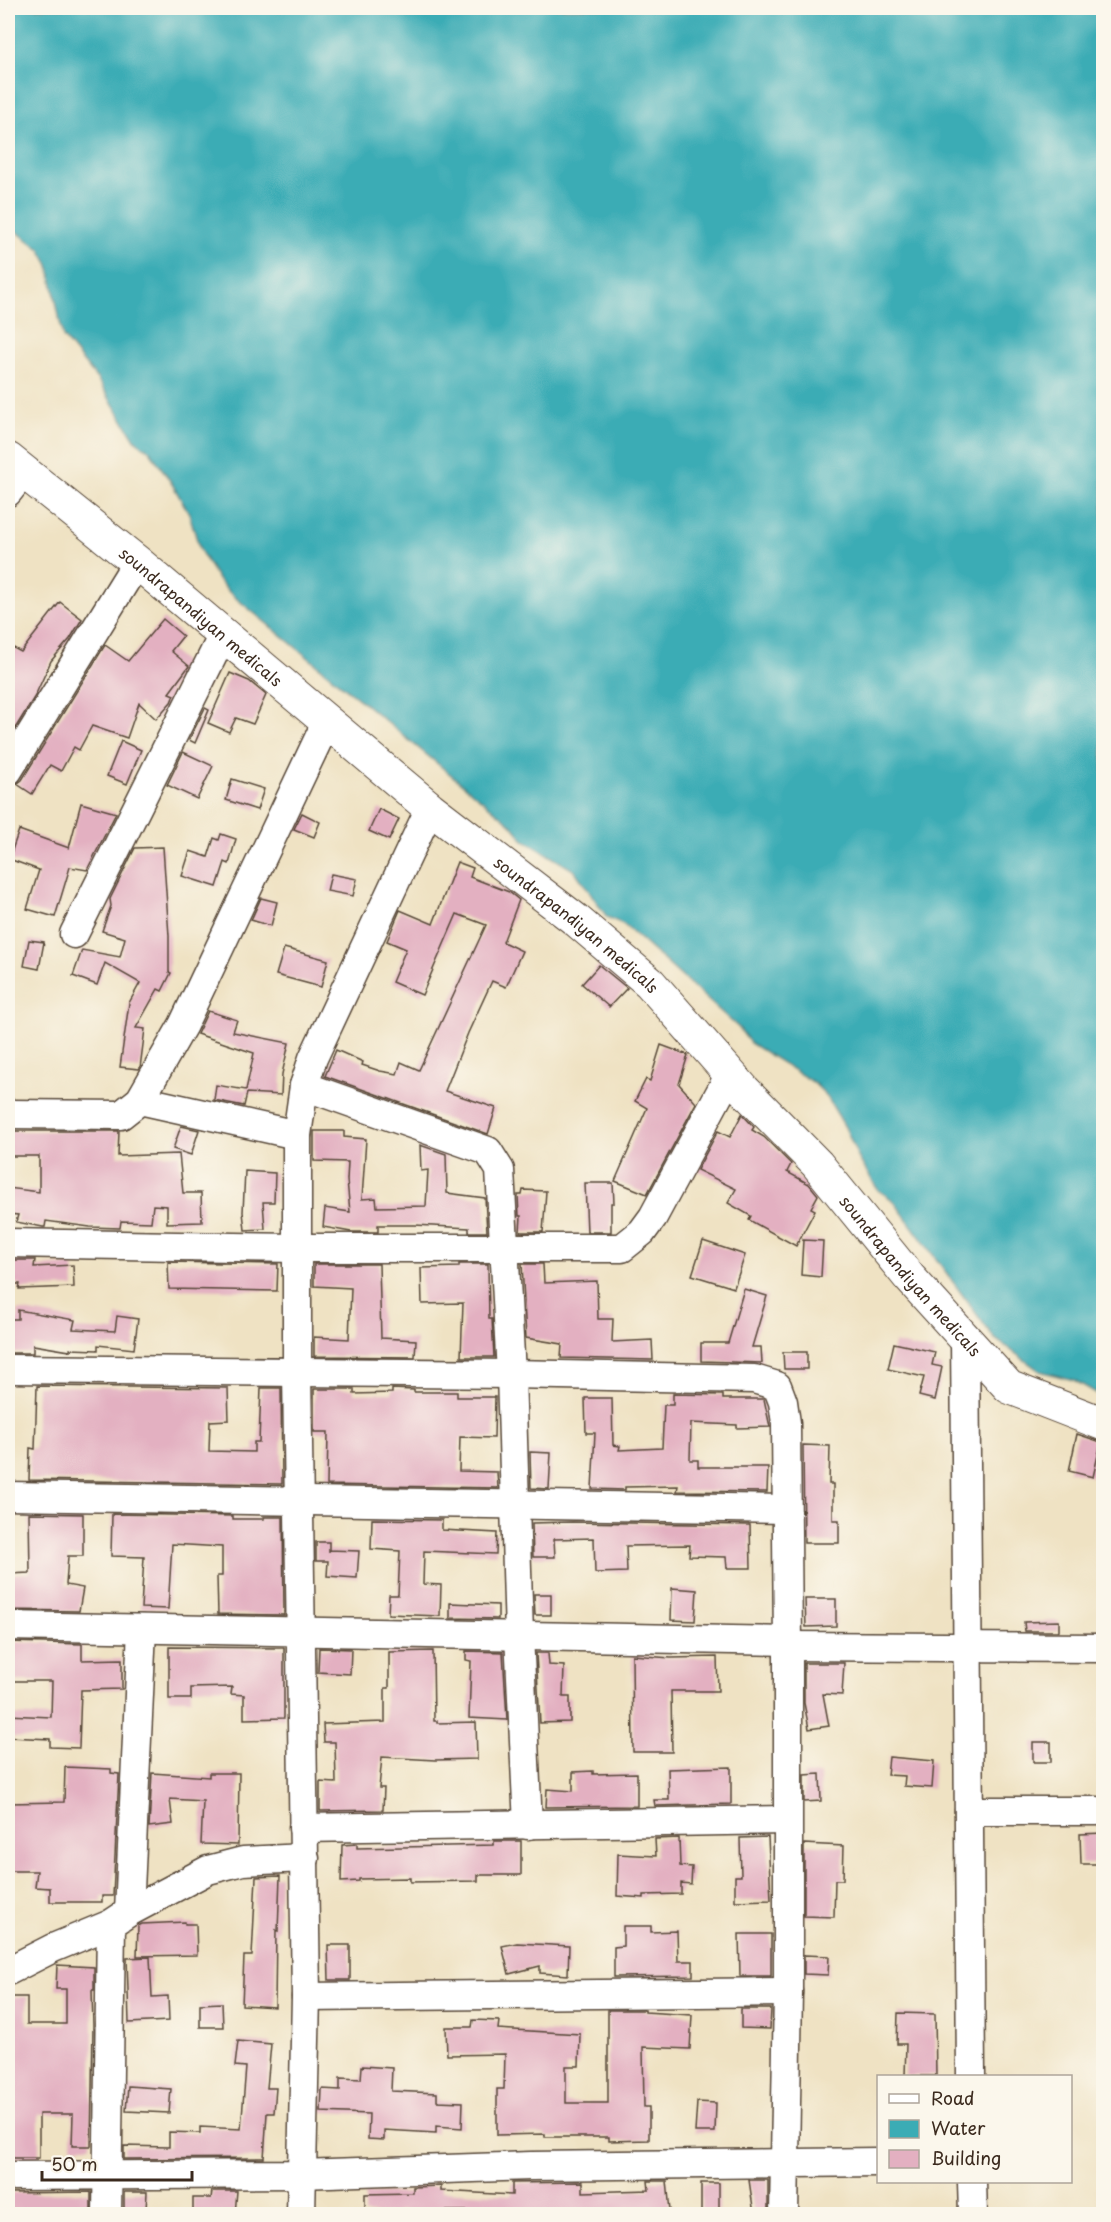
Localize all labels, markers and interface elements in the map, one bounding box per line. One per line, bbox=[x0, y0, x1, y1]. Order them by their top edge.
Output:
street label: soundrapandiyan medicals bbox=[115, 541, 288, 691]
street label: soundrapandiyan medicals bbox=[490, 850, 665, 998]
street label: soundrapandiyan medicals bbox=[835, 1190, 987, 1361]
legend bbox=[877, 2075, 1072, 2183]
text: Road bbox=[931, 2084, 975, 2111]
text: Water bbox=[931, 2114, 986, 2141]
scale bar bbox=[42, 2144, 192, 2182]
text: Building bbox=[931, 2144, 1001, 2171]
text: 50 m bbox=[51, 2150, 98, 2177]

